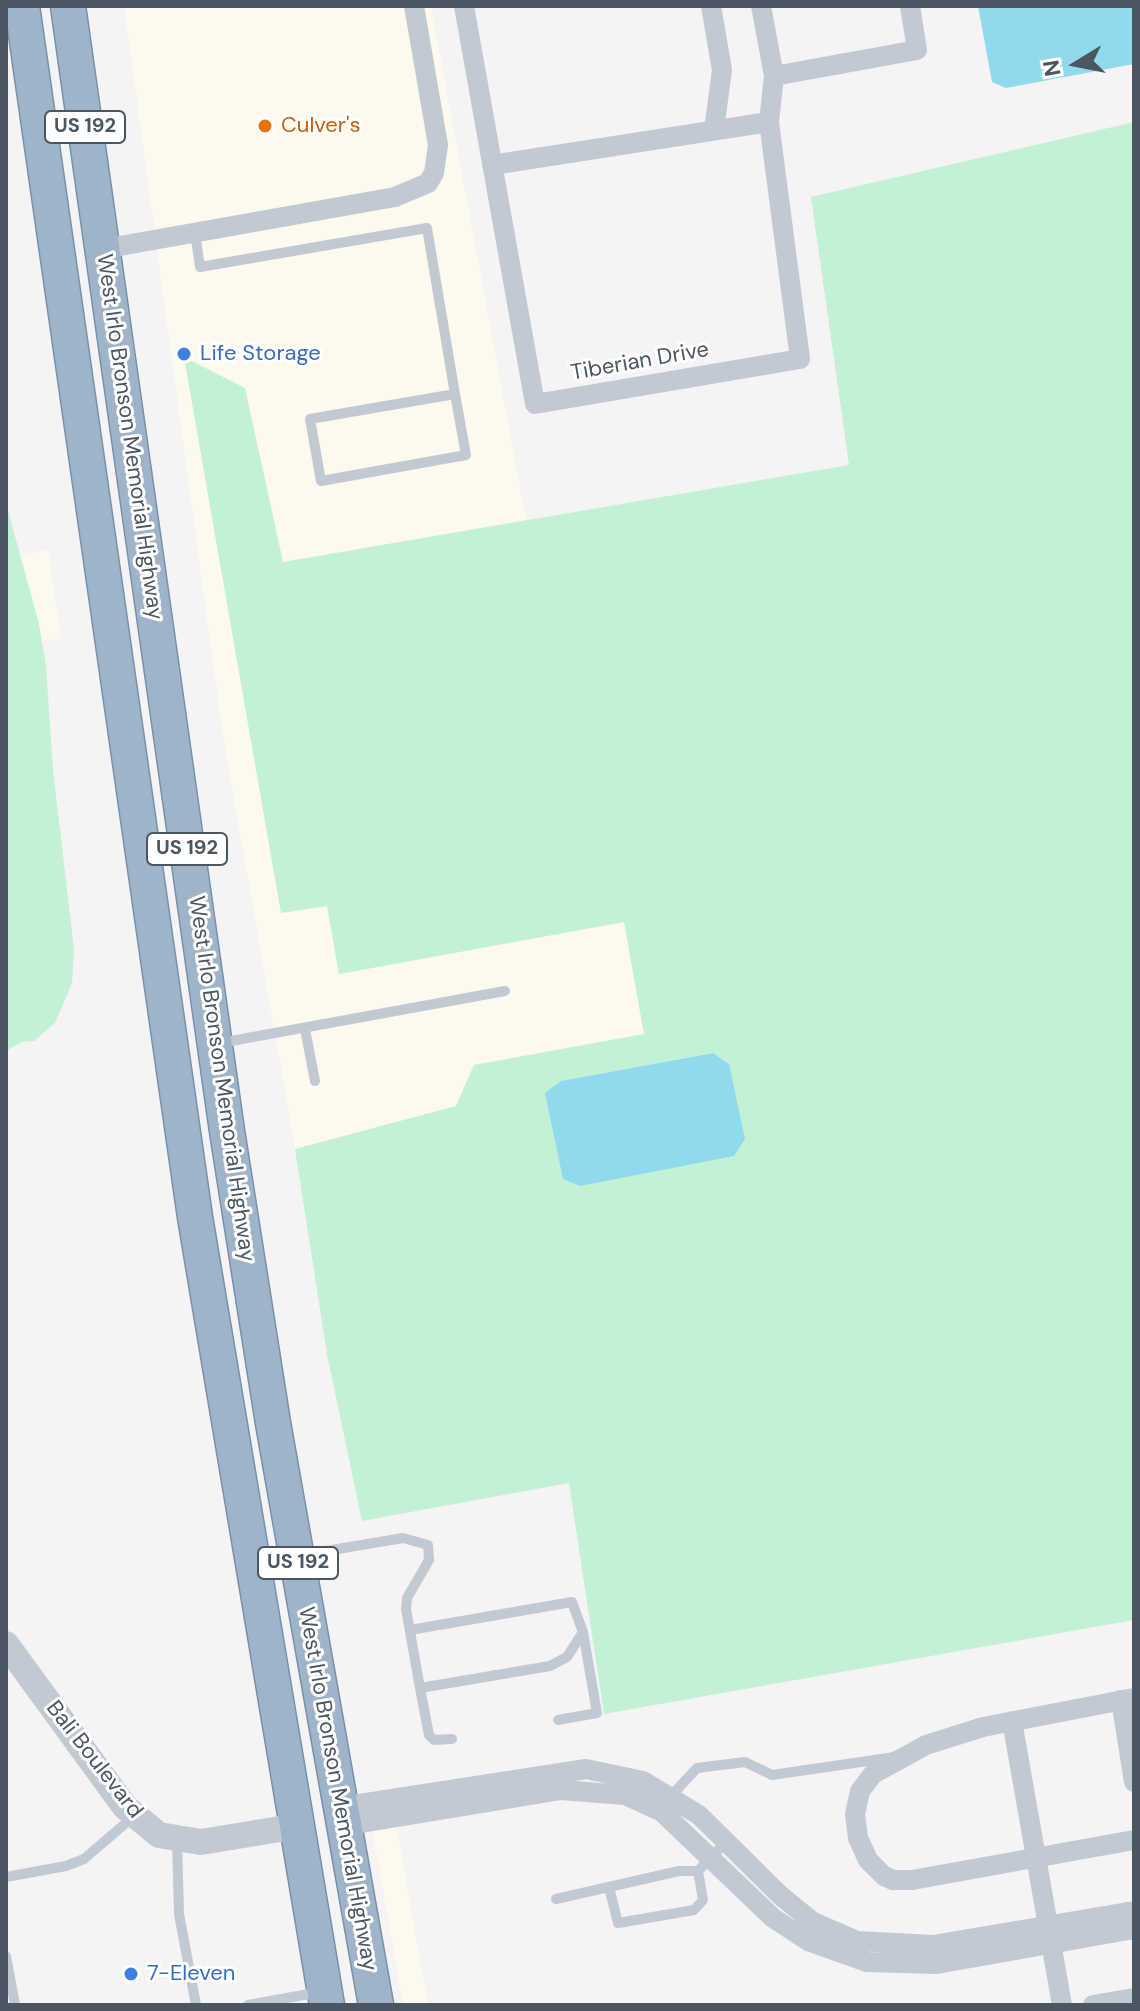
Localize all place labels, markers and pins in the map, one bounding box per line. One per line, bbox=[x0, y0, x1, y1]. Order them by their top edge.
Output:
place label: Culver's bbox=[281, 113, 361, 139]
marker: Culver's bbox=[256, 117, 274, 135]
place label: Life Storage bbox=[200, 341, 321, 367]
marker: Life Storage bbox=[175, 345, 193, 363]
place label: 7-Eleven bbox=[147, 1961, 235, 1987]
marker: 7-Eleven bbox=[122, 1965, 140, 1983]

